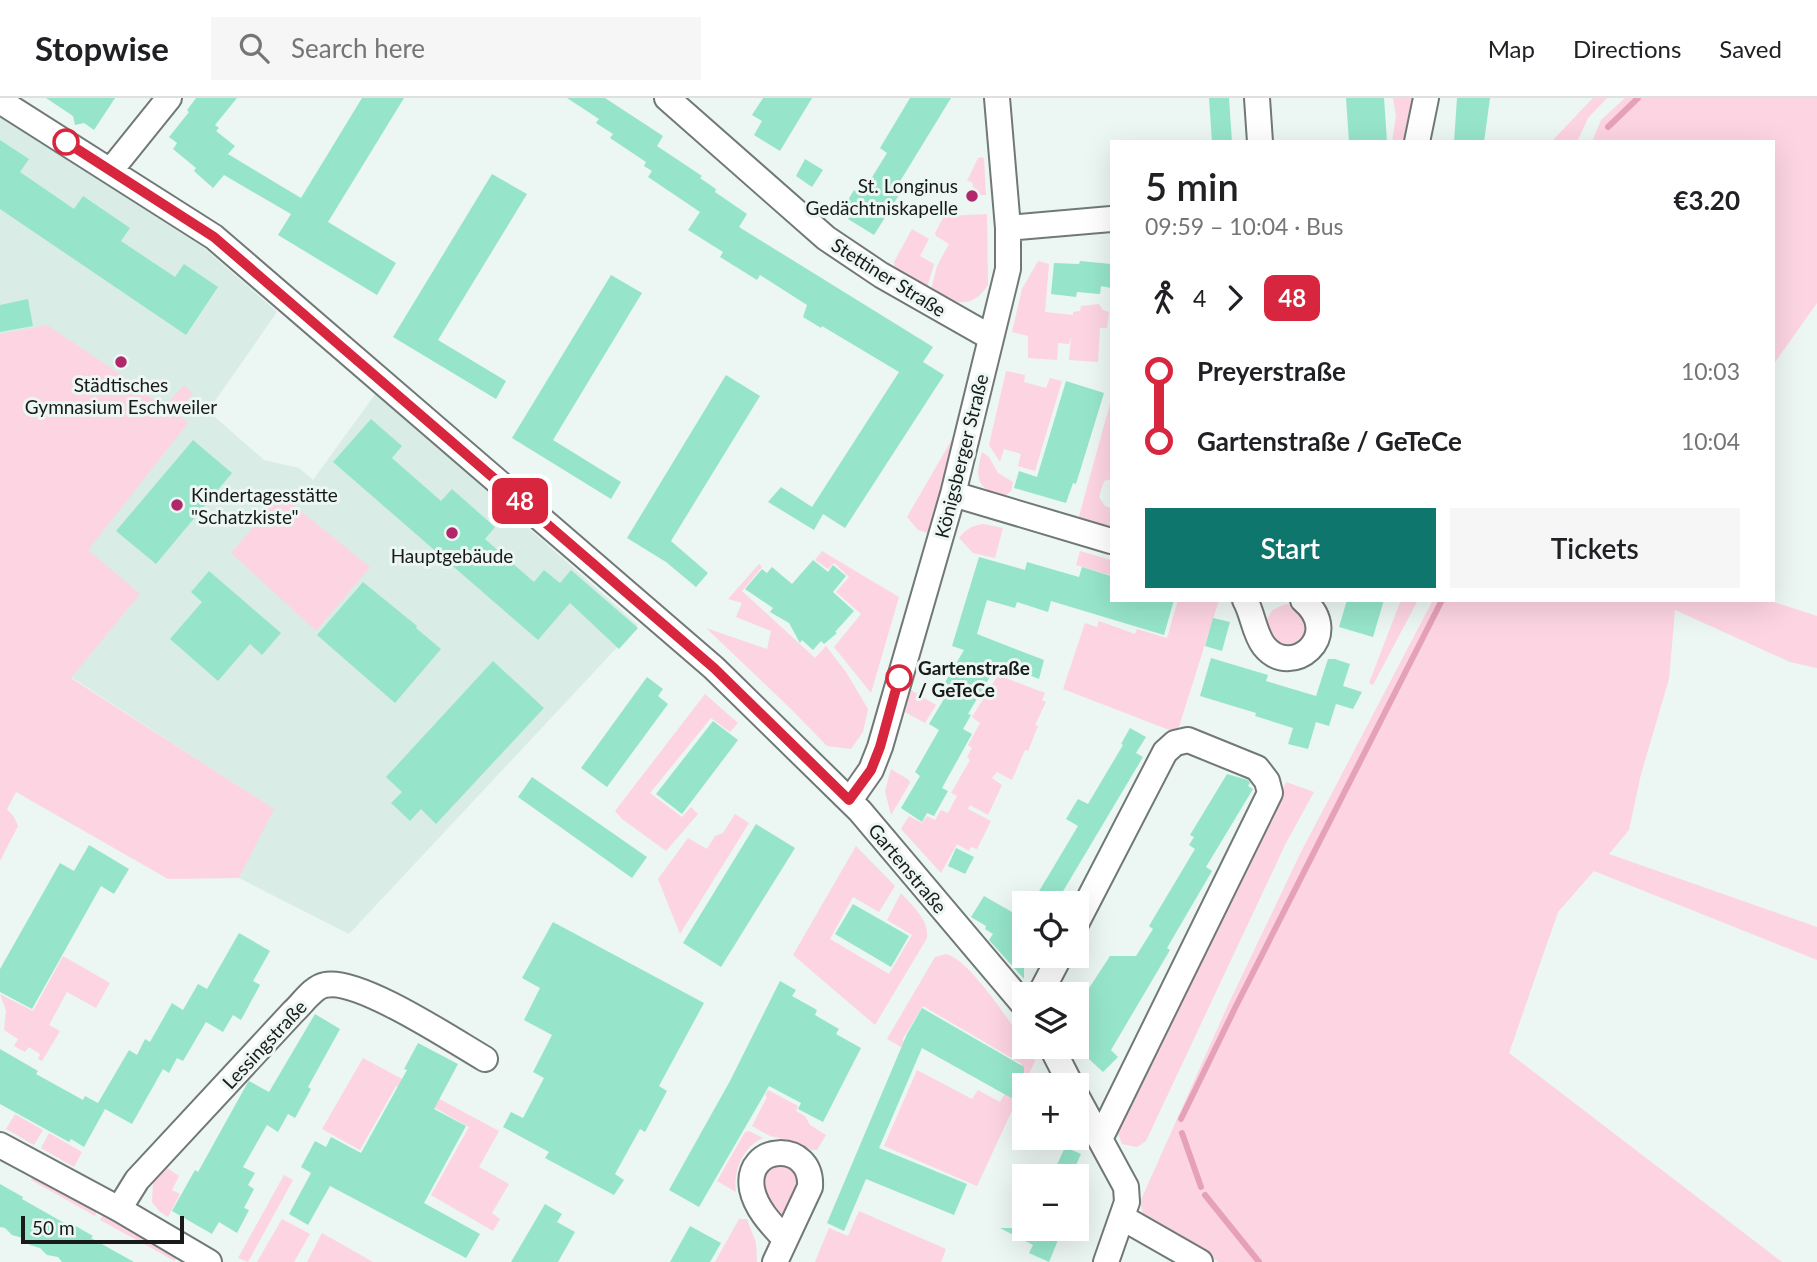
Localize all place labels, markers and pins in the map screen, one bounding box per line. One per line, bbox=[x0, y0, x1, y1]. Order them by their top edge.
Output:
unlabelled marker bbox=[53, 129, 79, 155]
place label: St. Longinus Gedächtniskapelle bbox=[806, 174, 958, 219]
marker: St. Longinus Gedächtniskapelle bbox=[964, 188, 980, 204]
marker: Städtisches Gymnasium Eschweiler bbox=[113, 354, 129, 370]
place label: Städtisches Gymnasium Eschweiler bbox=[25, 373, 217, 418]
place label: Kindertagesstätte "Schatzkiste" bbox=[191, 483, 338, 528]
marker: Kindertagesstätte "Schatzkiste" bbox=[169, 497, 185, 513]
marker: Hauptgebäude bbox=[444, 525, 460, 541]
place label: Hauptgebäude bbox=[391, 544, 513, 567]
place label: Gartenstraße / GeTeCe bbox=[918, 656, 1030, 701]
marker: Gartenstraße / GeTeCe bbox=[886, 665, 912, 691]

